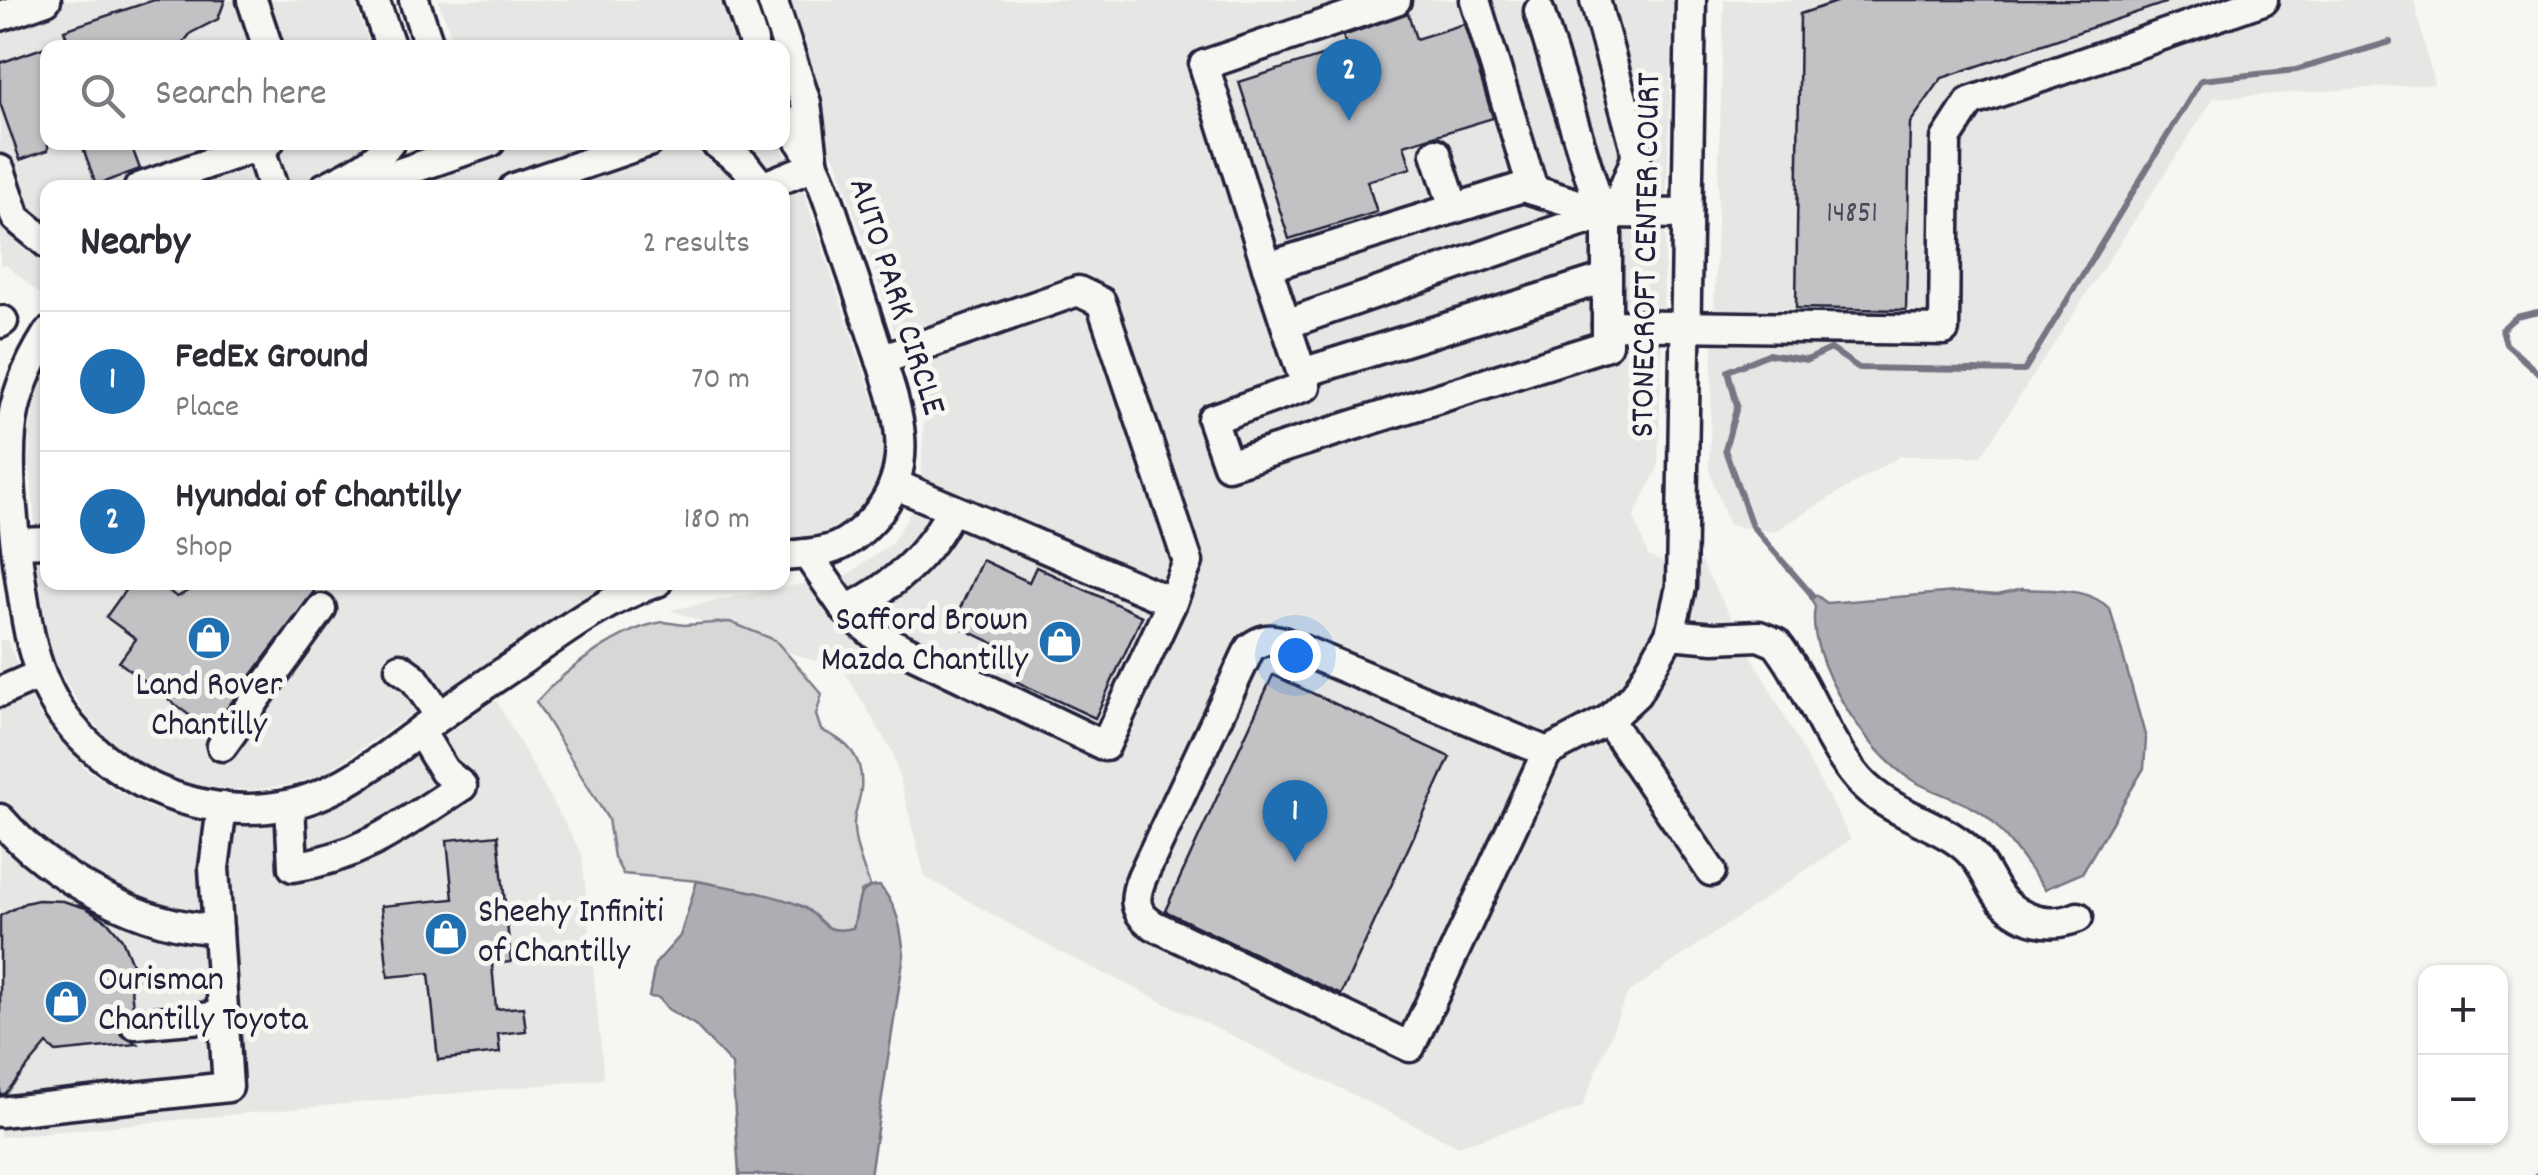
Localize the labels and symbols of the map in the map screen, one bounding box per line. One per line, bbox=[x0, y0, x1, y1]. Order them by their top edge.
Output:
pin: 2 bbox=[1316, 38, 1382, 121]
street label: STONECROFT CENTER COURT bbox=[1620, 72, 1676, 438]
street label: AUTO PARK CIRCLE bbox=[833, 172, 957, 422]
house number: 14851 bbox=[1826, 194, 1878, 237]
place label: Safford Brown Mazda Chantilly bbox=[821, 597, 1029, 687]
shop icon: Land Rover Chantilly bbox=[186, 615, 232, 661]
shop icon: Safford Brown Mazda Chantilly bbox=[1037, 619, 1083, 665]
your location bbox=[1270, 630, 1321, 681]
place label: Land Rover Chantilly bbox=[136, 662, 282, 752]
pin: 1 bbox=[1262, 780, 1328, 862]
place label: Sheehy Infiniti of Chantilly bbox=[478, 889, 664, 979]
shop icon: Sheehy Infiniti of Chantilly bbox=[423, 911, 469, 957]
place label: Ourisman Chantilly Toyota bbox=[98, 957, 308, 1047]
shop icon: Ourisman Chantilly Toyota bbox=[43, 979, 89, 1025]

